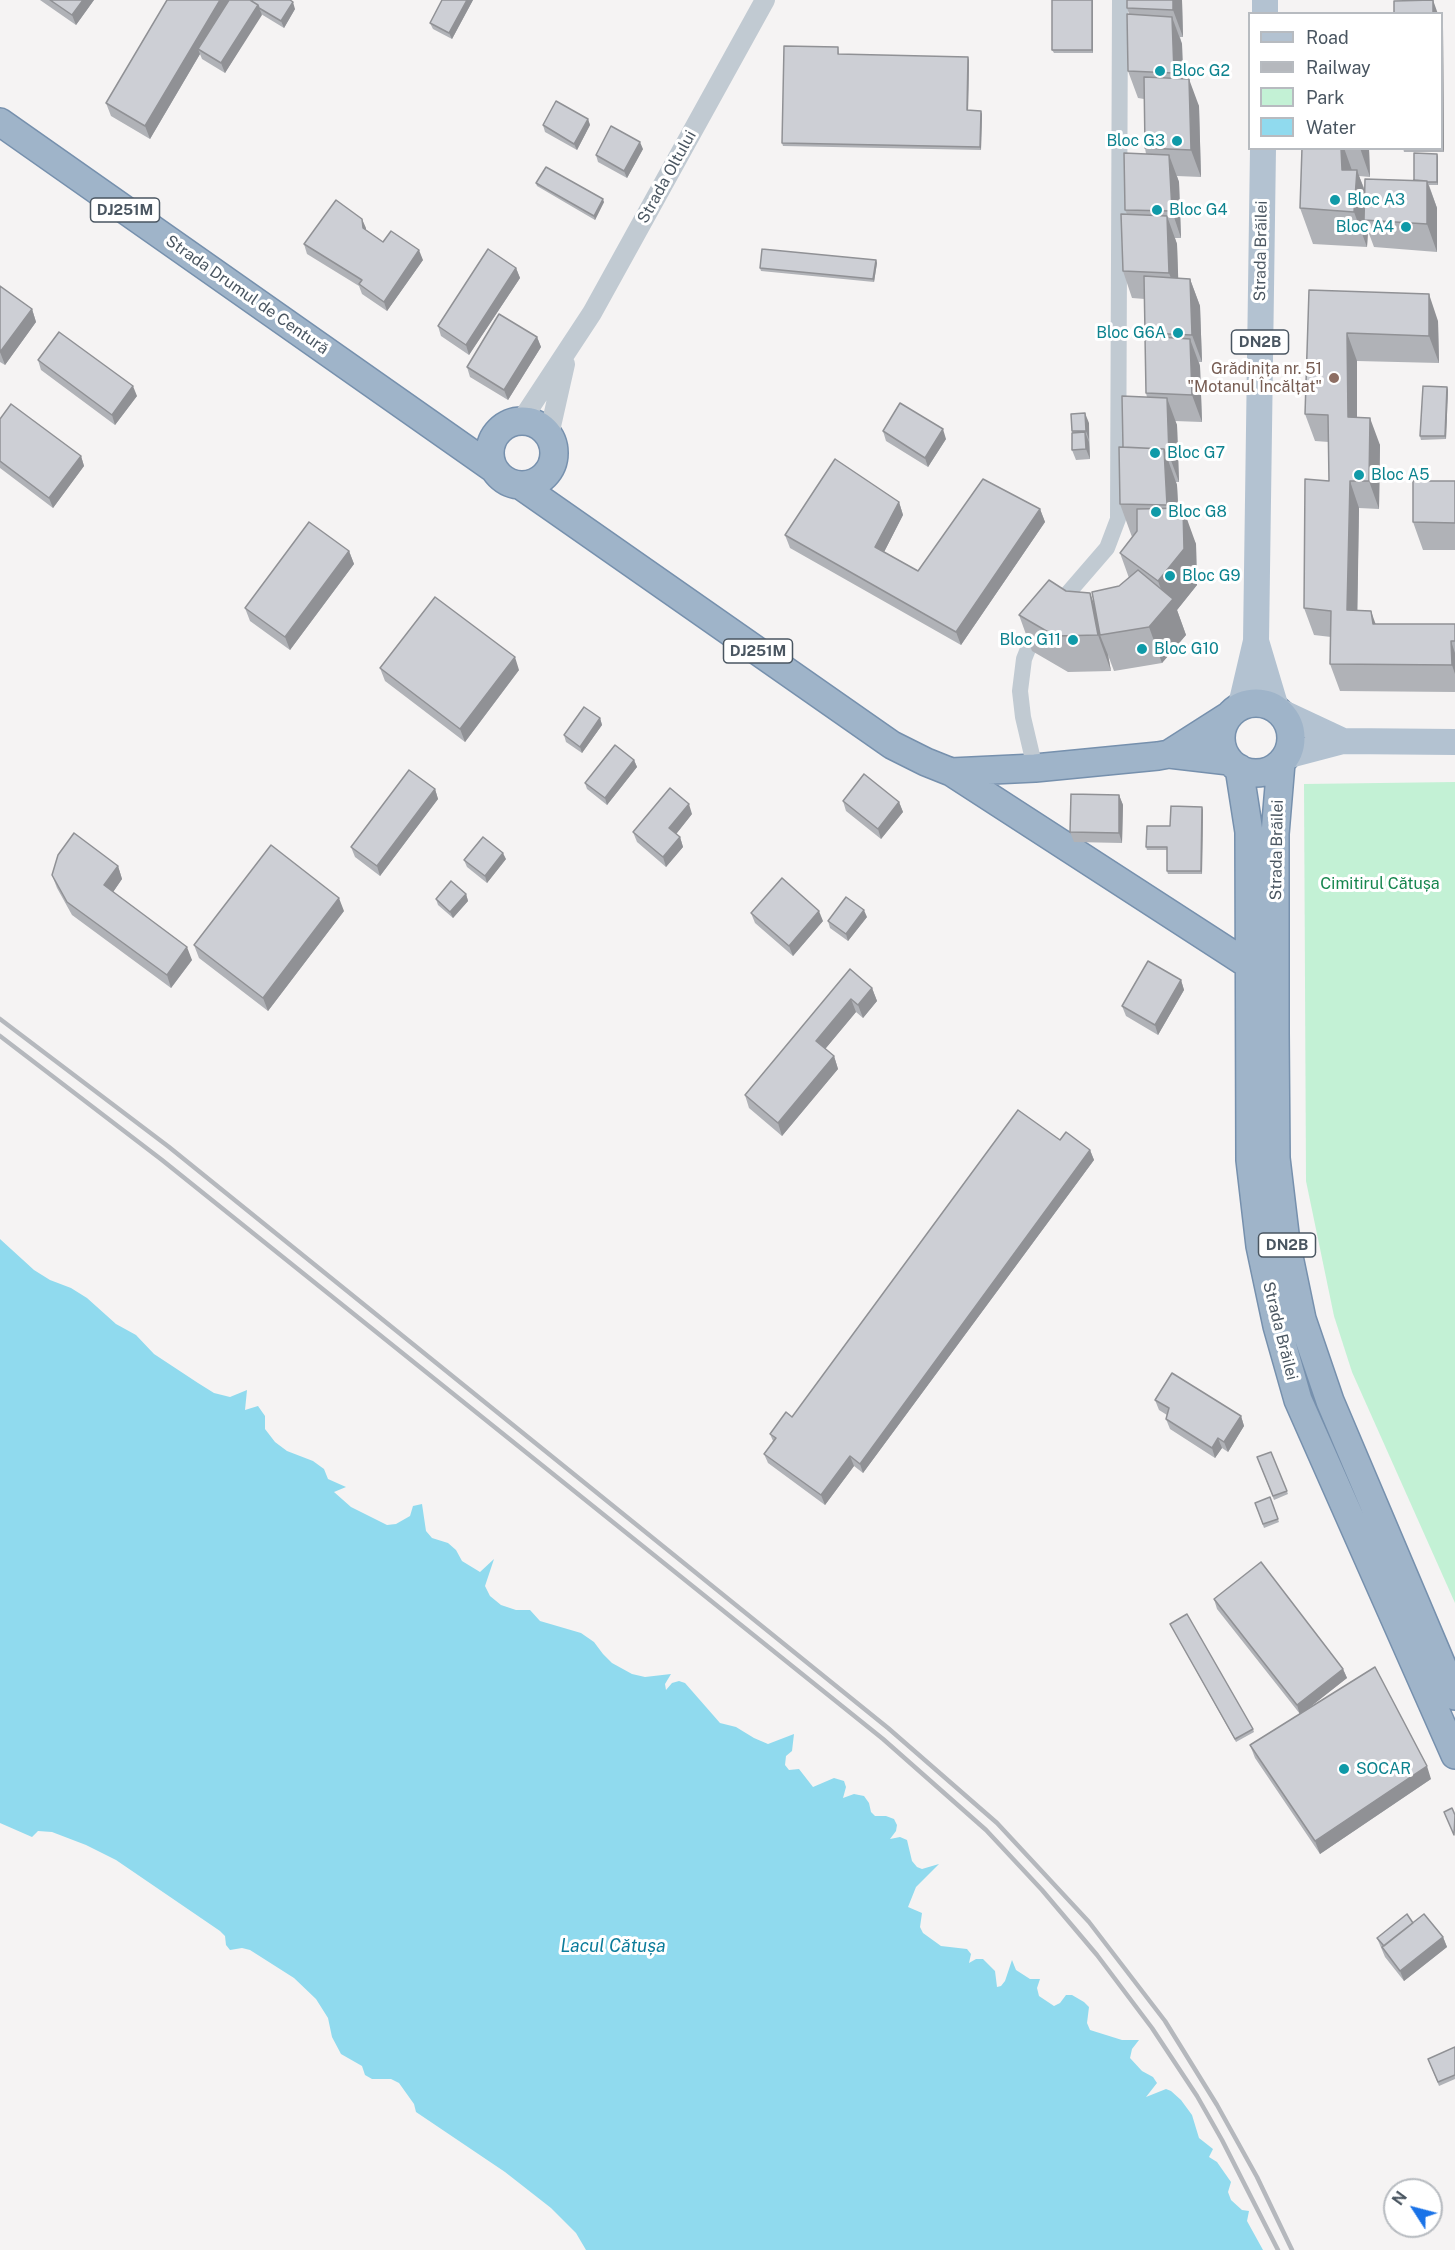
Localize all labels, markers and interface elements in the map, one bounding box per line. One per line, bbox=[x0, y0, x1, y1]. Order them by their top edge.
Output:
legend bbox=[1248, 12, 1443, 150]
text: Road bbox=[1306, 27, 1349, 48]
text: Railway bbox=[1306, 57, 1371, 78]
place label: Bloc G2 bbox=[1172, 61, 1230, 81]
marker: Bloc G2 bbox=[1153, 64, 1167, 78]
text: Park bbox=[1306, 87, 1344, 108]
text: Water bbox=[1306, 117, 1356, 138]
street label: Strada Oltului bbox=[634, 127, 700, 227]
place label: Bloc G3 bbox=[1106, 131, 1165, 151]
marker: Bloc G3 bbox=[1170, 134, 1184, 148]
place label: Bloc A3 bbox=[1347, 190, 1405, 210]
marker: Bloc A3 bbox=[1328, 193, 1342, 207]
road number: DJ251M bbox=[90, 198, 160, 222]
place label: Bloc G4 bbox=[1169, 200, 1228, 220]
street label: Strada Brăilei bbox=[1251, 200, 1271, 302]
marker: Bloc G4 bbox=[1150, 203, 1164, 217]
place label: Bloc A4 bbox=[1336, 217, 1394, 237]
marker: Bloc A4 bbox=[1399, 220, 1413, 234]
street label: Strada Drumul de Centură bbox=[162, 231, 332, 359]
place label: Bloc G6A bbox=[1096, 323, 1166, 343]
marker: Bloc G6A bbox=[1171, 326, 1185, 340]
road number: DN2B bbox=[1232, 330, 1288, 354]
place label: Grădinița nr. 51 "Motanul Încălțat" bbox=[1187, 359, 1322, 397]
marker: Grădinița nr. 51 "Motanul Încălțat" bbox=[1327, 371, 1341, 385]
place label: Bloc G7 bbox=[1167, 443, 1225, 463]
marker: Bloc G7 bbox=[1148, 446, 1162, 460]
place label: Bloc A5 bbox=[1371, 465, 1429, 485]
marker: Bloc A5 bbox=[1352, 468, 1366, 482]
place label: Bloc G8 bbox=[1168, 502, 1227, 522]
marker: Bloc G8 bbox=[1149, 505, 1163, 519]
place label: Bloc G9 bbox=[1182, 566, 1241, 586]
marker: Bloc G9 bbox=[1163, 569, 1177, 583]
place label: Bloc G11 bbox=[999, 630, 1061, 650]
marker: Bloc G11 bbox=[1066, 633, 1080, 647]
road number: DJ251M bbox=[724, 639, 792, 663]
place label: Bloc G10 bbox=[1154, 639, 1219, 659]
marker: Bloc G10 bbox=[1135, 642, 1149, 656]
street label: Strada Brăilei bbox=[1267, 799, 1287, 901]
park label: Cimitirul Cătușa bbox=[1320, 874, 1440, 894]
road number: DN2B bbox=[1258, 1233, 1316, 1257]
street label: Strada Brăilei bbox=[1258, 1280, 1302, 1382]
place label: SOCAR bbox=[1356, 1759, 1411, 1779]
marker: SOCAR bbox=[1337, 1762, 1351, 1776]
water label: Lacul Cătușa bbox=[560, 1935, 666, 1957]
north arrow bbox=[1383, 2178, 1443, 2238]
text: N bbox=[1388, 2188, 1411, 2209]

